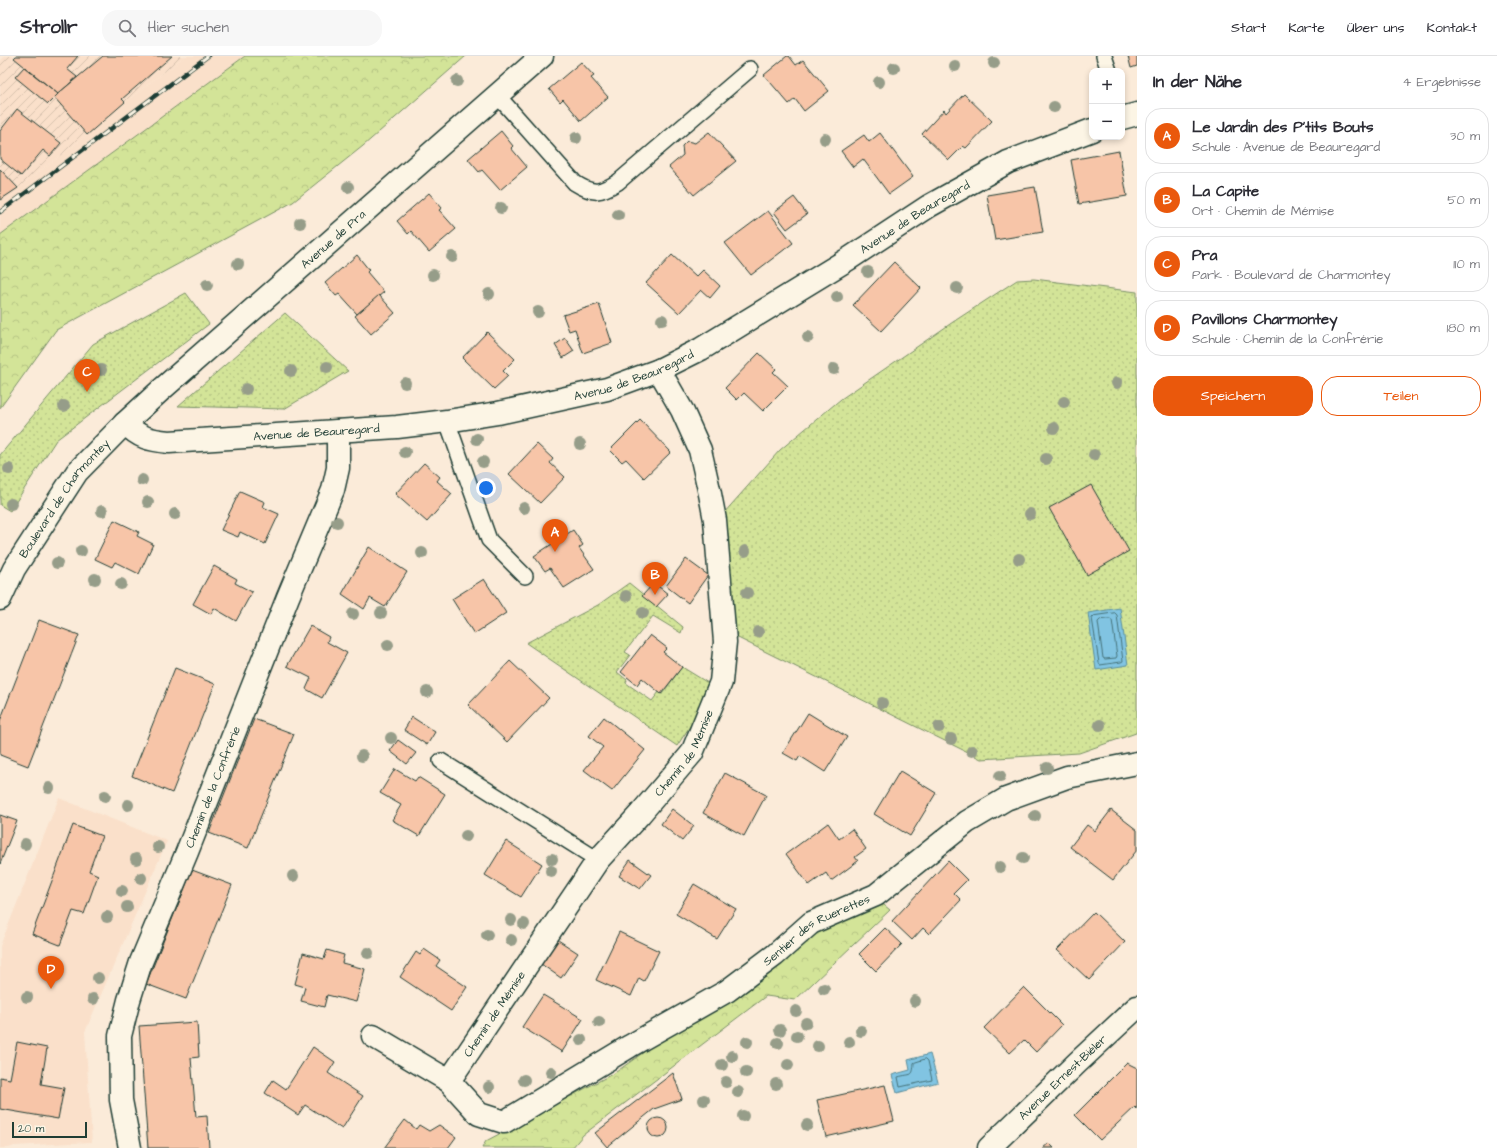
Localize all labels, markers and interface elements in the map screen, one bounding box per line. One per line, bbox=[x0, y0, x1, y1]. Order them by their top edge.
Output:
search box bbox=[102, 10, 382, 46]
text: Strollr bbox=[20, 14, 78, 41]
icon: search bbox=[116, 17, 138, 39]
text: Hier suchen bbox=[148, 17, 229, 38]
text: Start bbox=[1231, 18, 1266, 38]
text: Karte bbox=[1288, 18, 1325, 38]
text: Über uns bbox=[1347, 18, 1405, 38]
text: Kontakt bbox=[1427, 18, 1477, 38]
map controls bbox=[1089, 68, 1125, 140]
button: + bbox=[1089, 68, 1125, 104]
text: In der Nähe bbox=[1153, 70, 1242, 94]
text: 4 Ergebnisse bbox=[1402, 73, 1481, 91]
button: − bbox=[1089, 104, 1125, 140]
text: Le Jardin des P'tits Bouts bbox=[1192, 117, 1373, 138]
text: A bbox=[1163, 127, 1171, 145]
text: 30 m bbox=[1450, 127, 1480, 145]
text: Schule · Avenue de Beauregard bbox=[1192, 138, 1380, 156]
street label: Avenue de Beauregard bbox=[857, 177, 973, 258]
text: La Capite bbox=[1192, 181, 1259, 202]
text: B bbox=[1162, 191, 1172, 209]
text: 50 m bbox=[1447, 191, 1480, 209]
text: Ort · Chemin de Mémise bbox=[1192, 202, 1334, 220]
street label: Avenue de Pra bbox=[297, 206, 370, 273]
text: Pra bbox=[1192, 245, 1217, 266]
text: C bbox=[1162, 255, 1172, 273]
text: 110 m bbox=[1453, 255, 1480, 273]
text: Park · Boulevard de Charmontey bbox=[1192, 266, 1391, 284]
text: Pavillons Charmontey bbox=[1192, 309, 1337, 330]
text: D bbox=[1163, 319, 1171, 337]
text: 180 m bbox=[1446, 319, 1480, 337]
text: Schule · Chemin de la Confrérie bbox=[1192, 330, 1383, 348]
street label: Avenue de Beauregard bbox=[572, 346, 697, 405]
pin: C bbox=[74, 359, 100, 392]
button: Speichern bbox=[1153, 376, 1313, 416]
button: Teilen bbox=[1321, 376, 1481, 416]
street label: Avenue de Beauregard bbox=[253, 420, 380, 445]
street label: Boulevard de Charmontey bbox=[15, 435, 115, 562]
your location bbox=[476, 478, 496, 498]
pin: A bbox=[542, 519, 568, 552]
pin: B bbox=[642, 562, 668, 595]
street label: Chemin de Mémise bbox=[651, 707, 718, 800]
street label: Chemin de la Confrérie bbox=[181, 723, 245, 851]
street label: Sentier des Ruerettes bbox=[760, 891, 873, 970]
pin: D bbox=[38, 956, 64, 989]
street label: Chemin de Mémise bbox=[460, 967, 530, 1061]
street label: Avenue Ernest-Biéler bbox=[1015, 1031, 1111, 1124]
scale bar bbox=[12, 1120, 87, 1139]
text: 20 m bbox=[18, 1121, 44, 1136]

